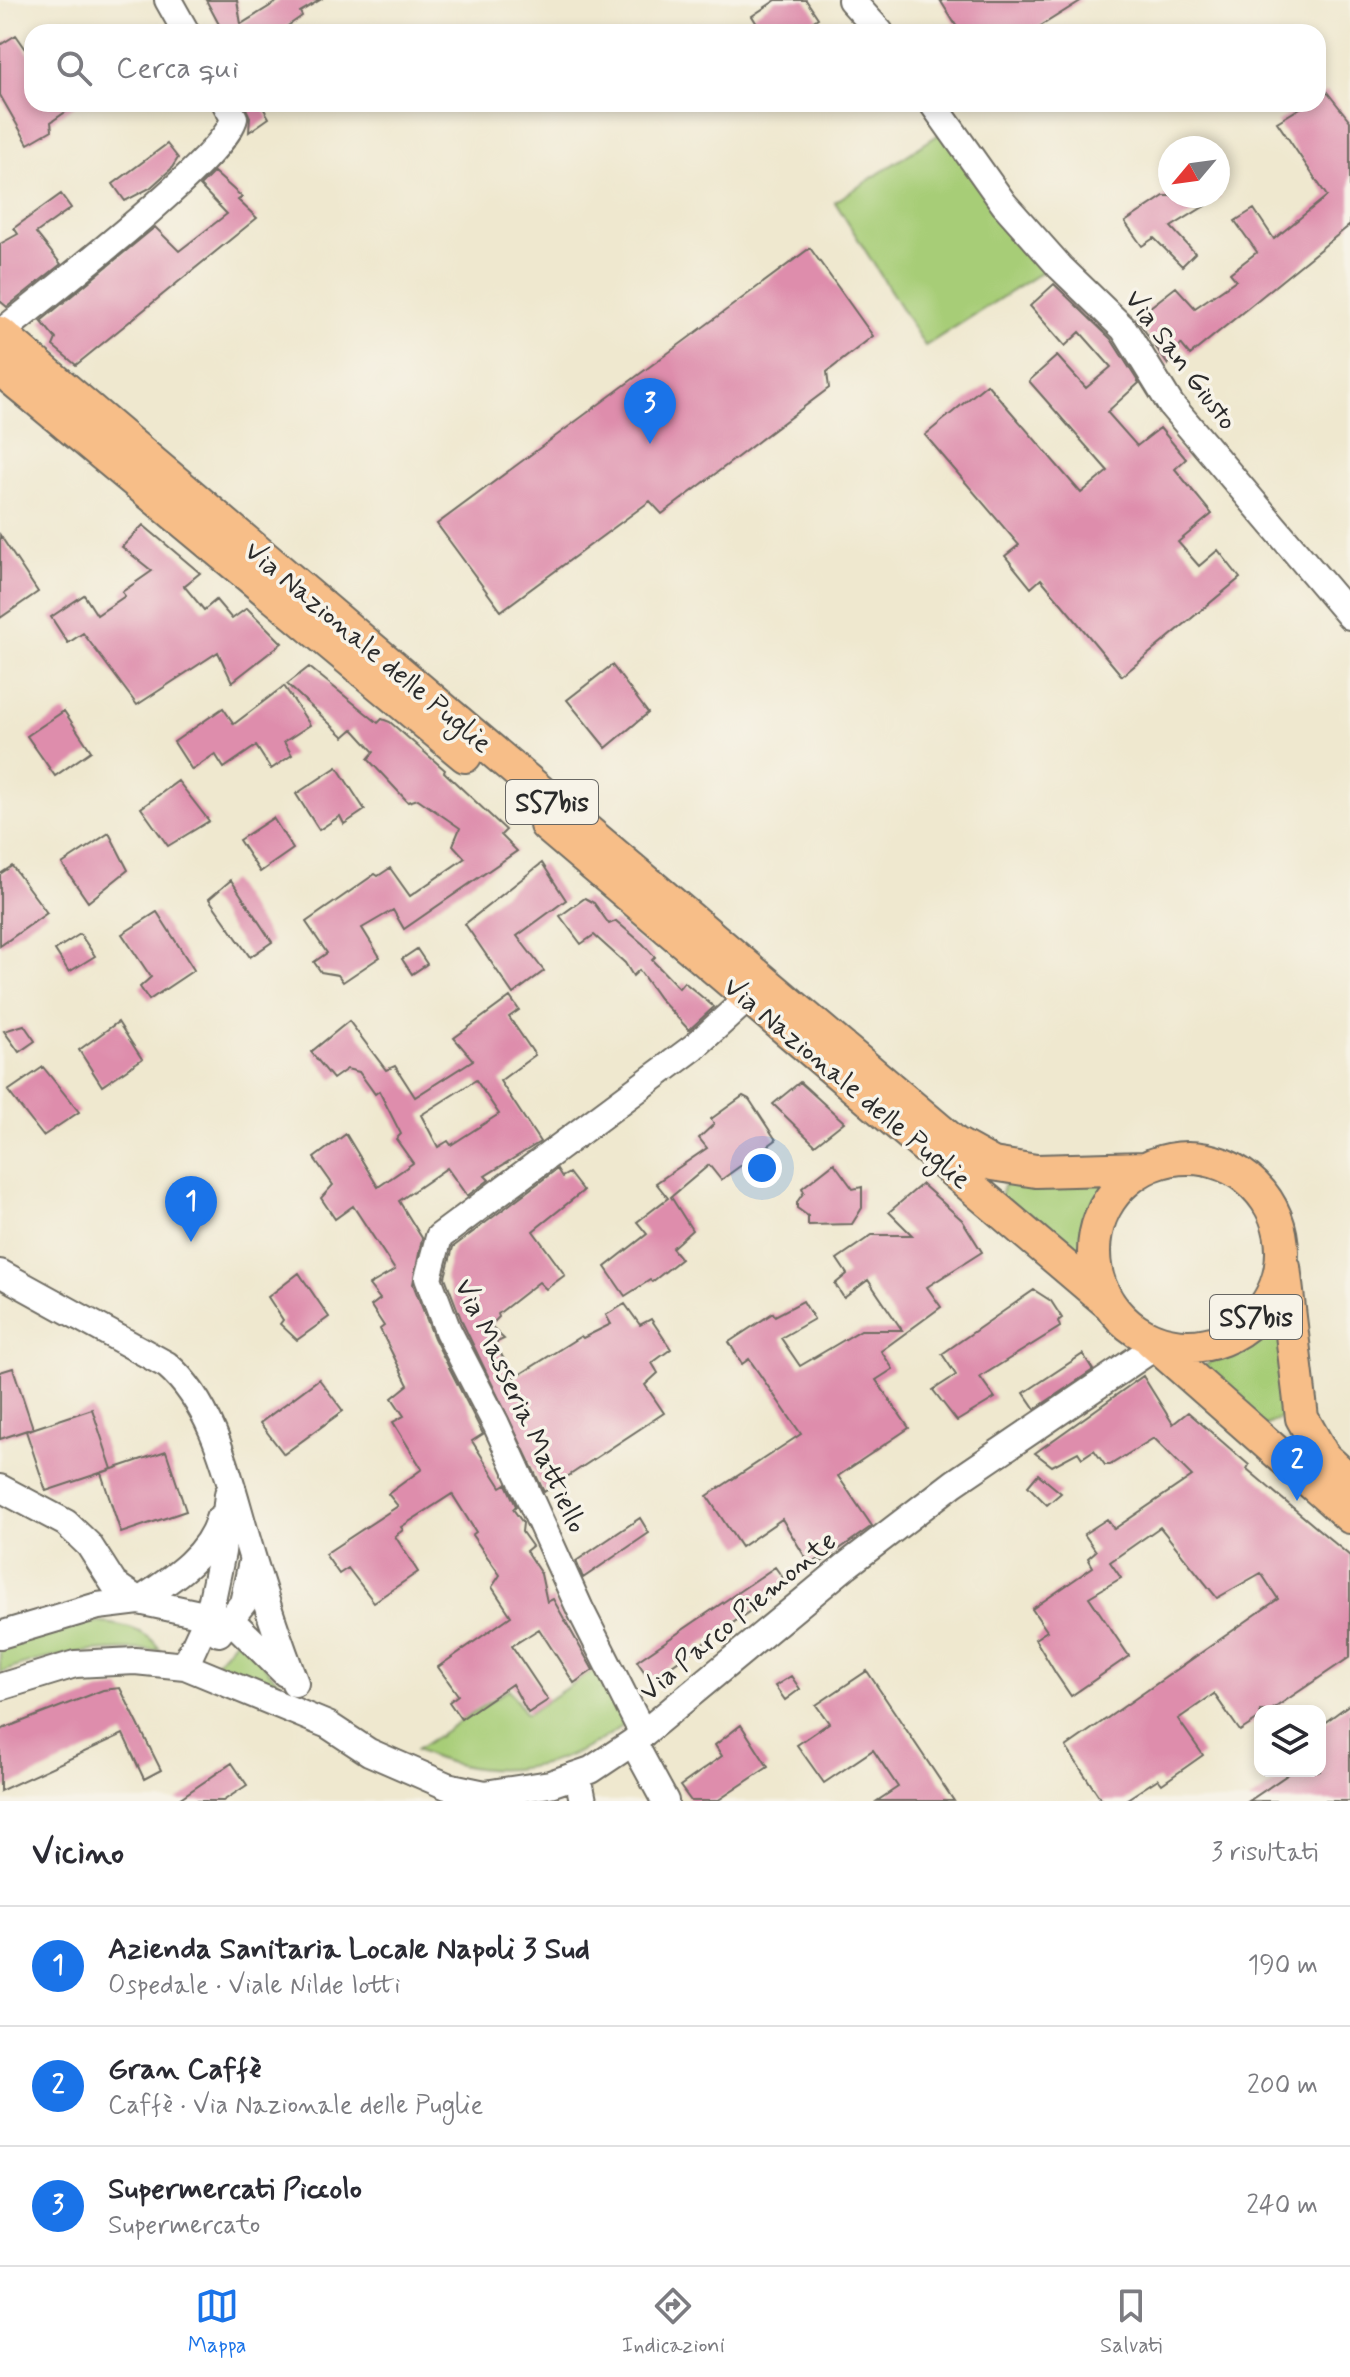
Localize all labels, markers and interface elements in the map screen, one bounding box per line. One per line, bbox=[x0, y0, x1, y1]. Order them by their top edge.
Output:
search box bbox=[24, 24, 1326, 112]
icon: search bbox=[52, 46, 96, 90]
text: Cerca qui bbox=[116, 49, 239, 88]
north arrow bbox=[1158, 136, 1230, 208]
street label: Via San Giusto bbox=[1115, 283, 1245, 438]
pin: 3 bbox=[624, 378, 676, 444]
street label: Via Nazionale delle Puglie bbox=[234, 533, 499, 764]
road number: SS7bis bbox=[506, 780, 598, 824]
street label: Via Nazionale delle Puglie bbox=[713, 969, 978, 1200]
your location bbox=[742, 1148, 782, 1188]
pin: 1 bbox=[165, 1176, 217, 1242]
street label: Via Masseria Mattiello bbox=[445, 1273, 595, 1539]
road number: SS7bis bbox=[1210, 1295, 1302, 1339]
pin: 2 bbox=[1271, 1435, 1323, 1501]
street label: Via Parco Piemonte bbox=[632, 1523, 845, 1710]
map controls bbox=[1254, 1705, 1326, 1777]
button: layers bbox=[1254, 1705, 1326, 1777]
text: Vicino bbox=[32, 1831, 124, 1876]
text: 3 risultati bbox=[1211, 1836, 1318, 1870]
text: Azienda Sanitaria Locale Napoli 3 Sud bbox=[108, 1930, 590, 1969]
text: 1 bbox=[52, 1949, 64, 1983]
text: 190 m bbox=[1248, 1949, 1318, 1983]
text: Ospedale · Viale Nilde Iotti bbox=[108, 1969, 400, 2003]
text: Gran Caffè bbox=[108, 2050, 261, 2089]
text: 2 bbox=[52, 2069, 64, 2103]
text: 200 m bbox=[1247, 2069, 1318, 2103]
text: Caffè · Via Nazionale delle Puglie bbox=[108, 2089, 483, 2123]
text: Supermercati Piccolo bbox=[108, 2170, 362, 2209]
text: 3 bbox=[52, 2189, 64, 2223]
text: 240 m bbox=[1246, 2189, 1318, 2223]
text: Supermercato bbox=[108, 2209, 260, 2243]
tab: Mappa bbox=[188, 2284, 246, 2360]
tab: Indicazioni bbox=[622, 2284, 725, 2360]
tab: Salvati bbox=[1100, 2284, 1162, 2360]

